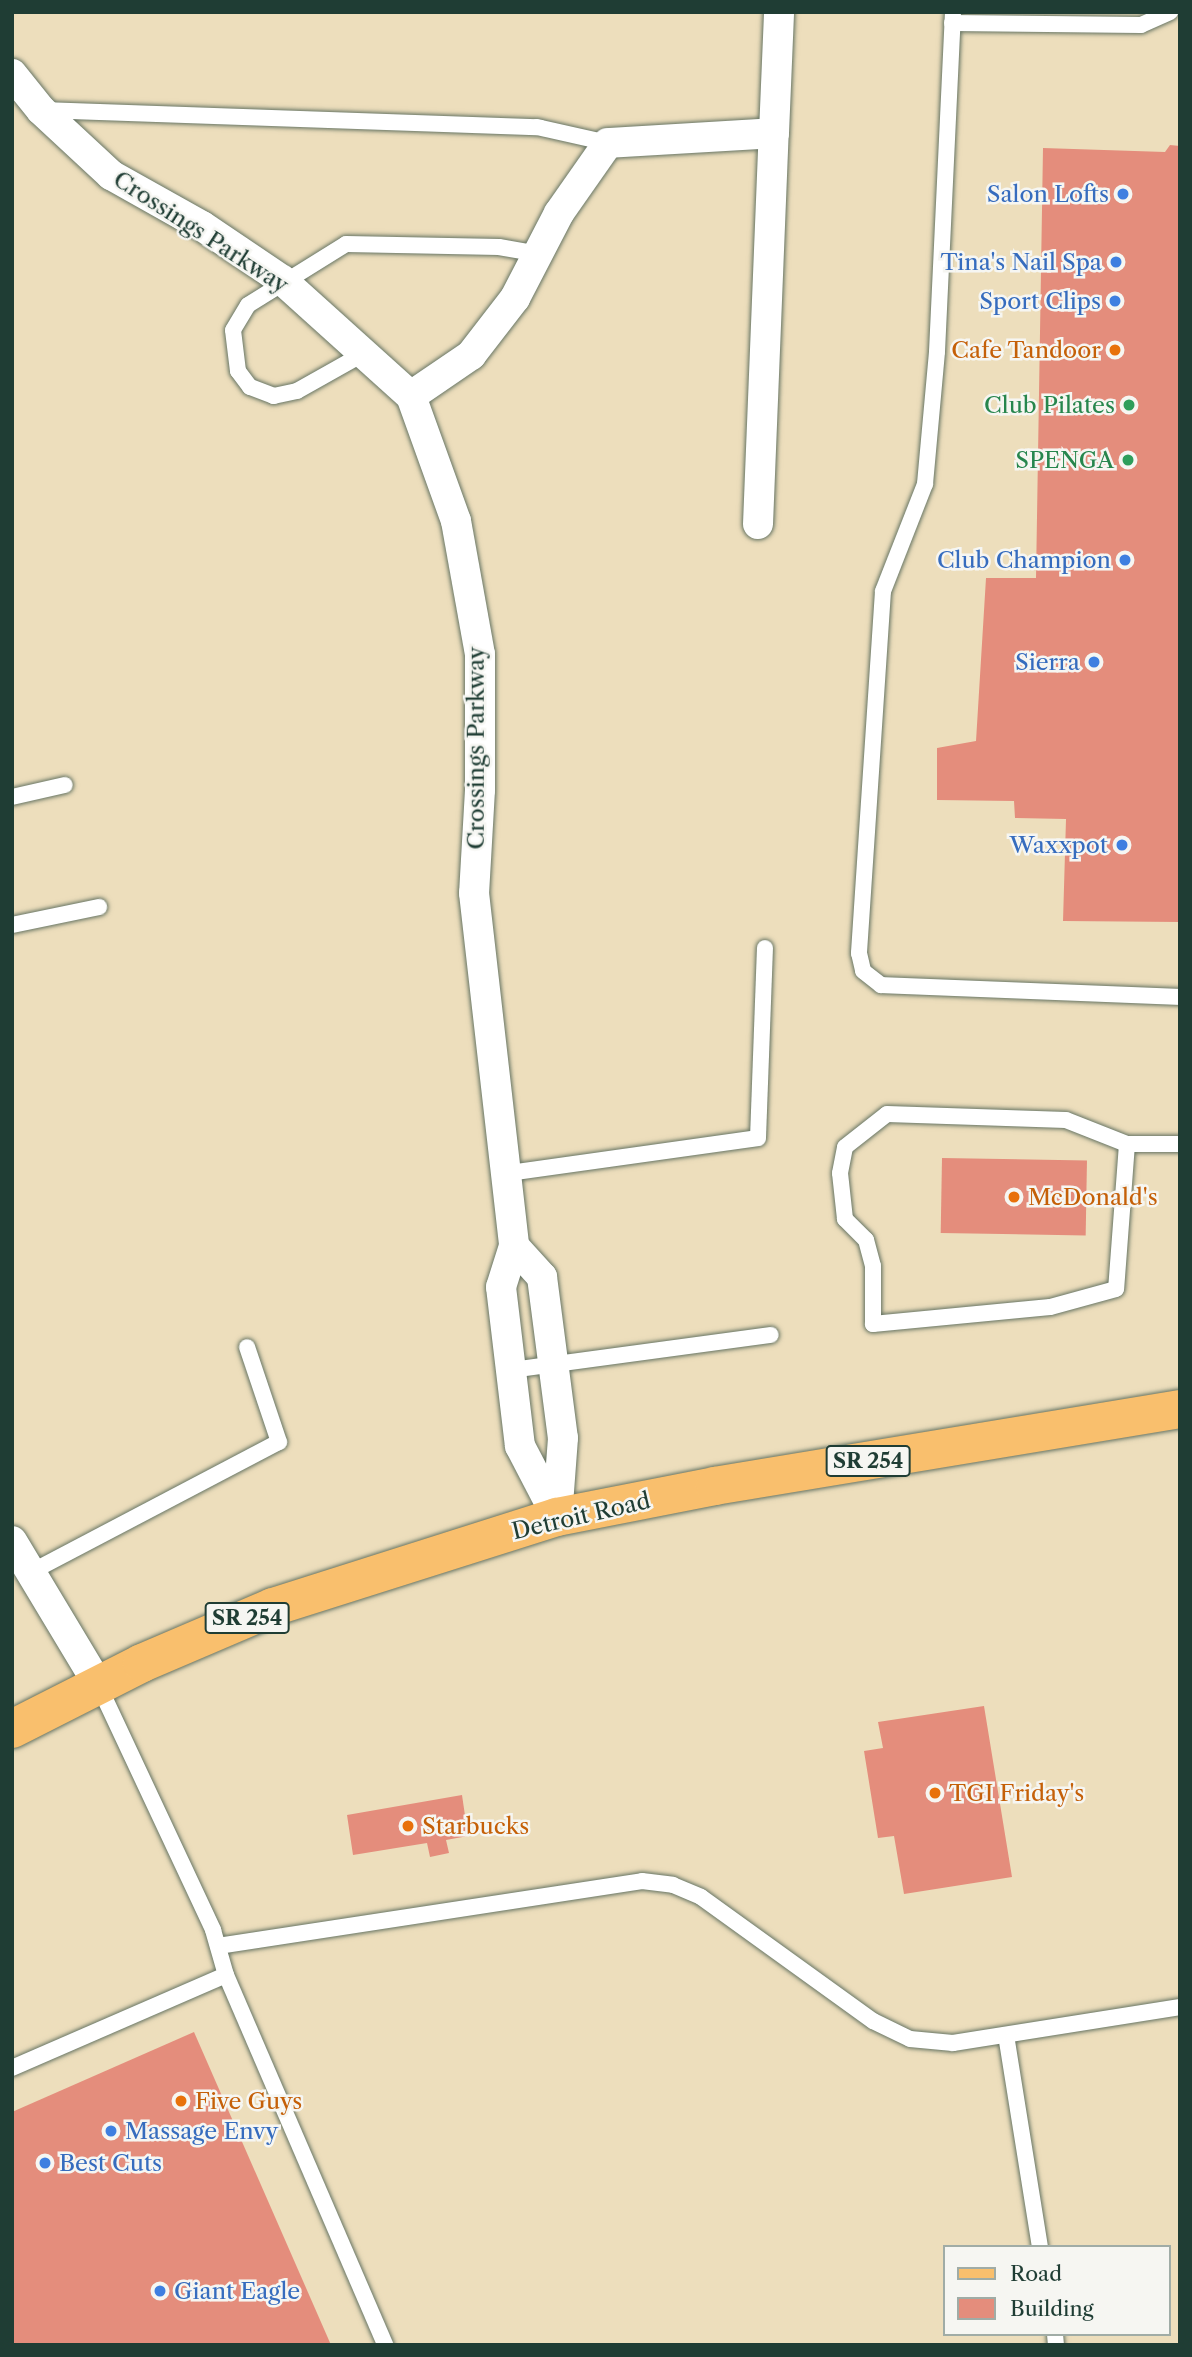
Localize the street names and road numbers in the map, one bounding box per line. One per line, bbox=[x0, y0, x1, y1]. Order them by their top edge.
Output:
street label: Crossings Parkway bbox=[108, 165, 294, 299]
street label: Crossings Parkway bbox=[462, 646, 490, 850]
road number: SR 254 bbox=[824, 1444, 912, 1478]
street label: Detroit Road bbox=[509, 1487, 653, 1545]
road number: SR 254 bbox=[203, 1600, 291, 1636]

